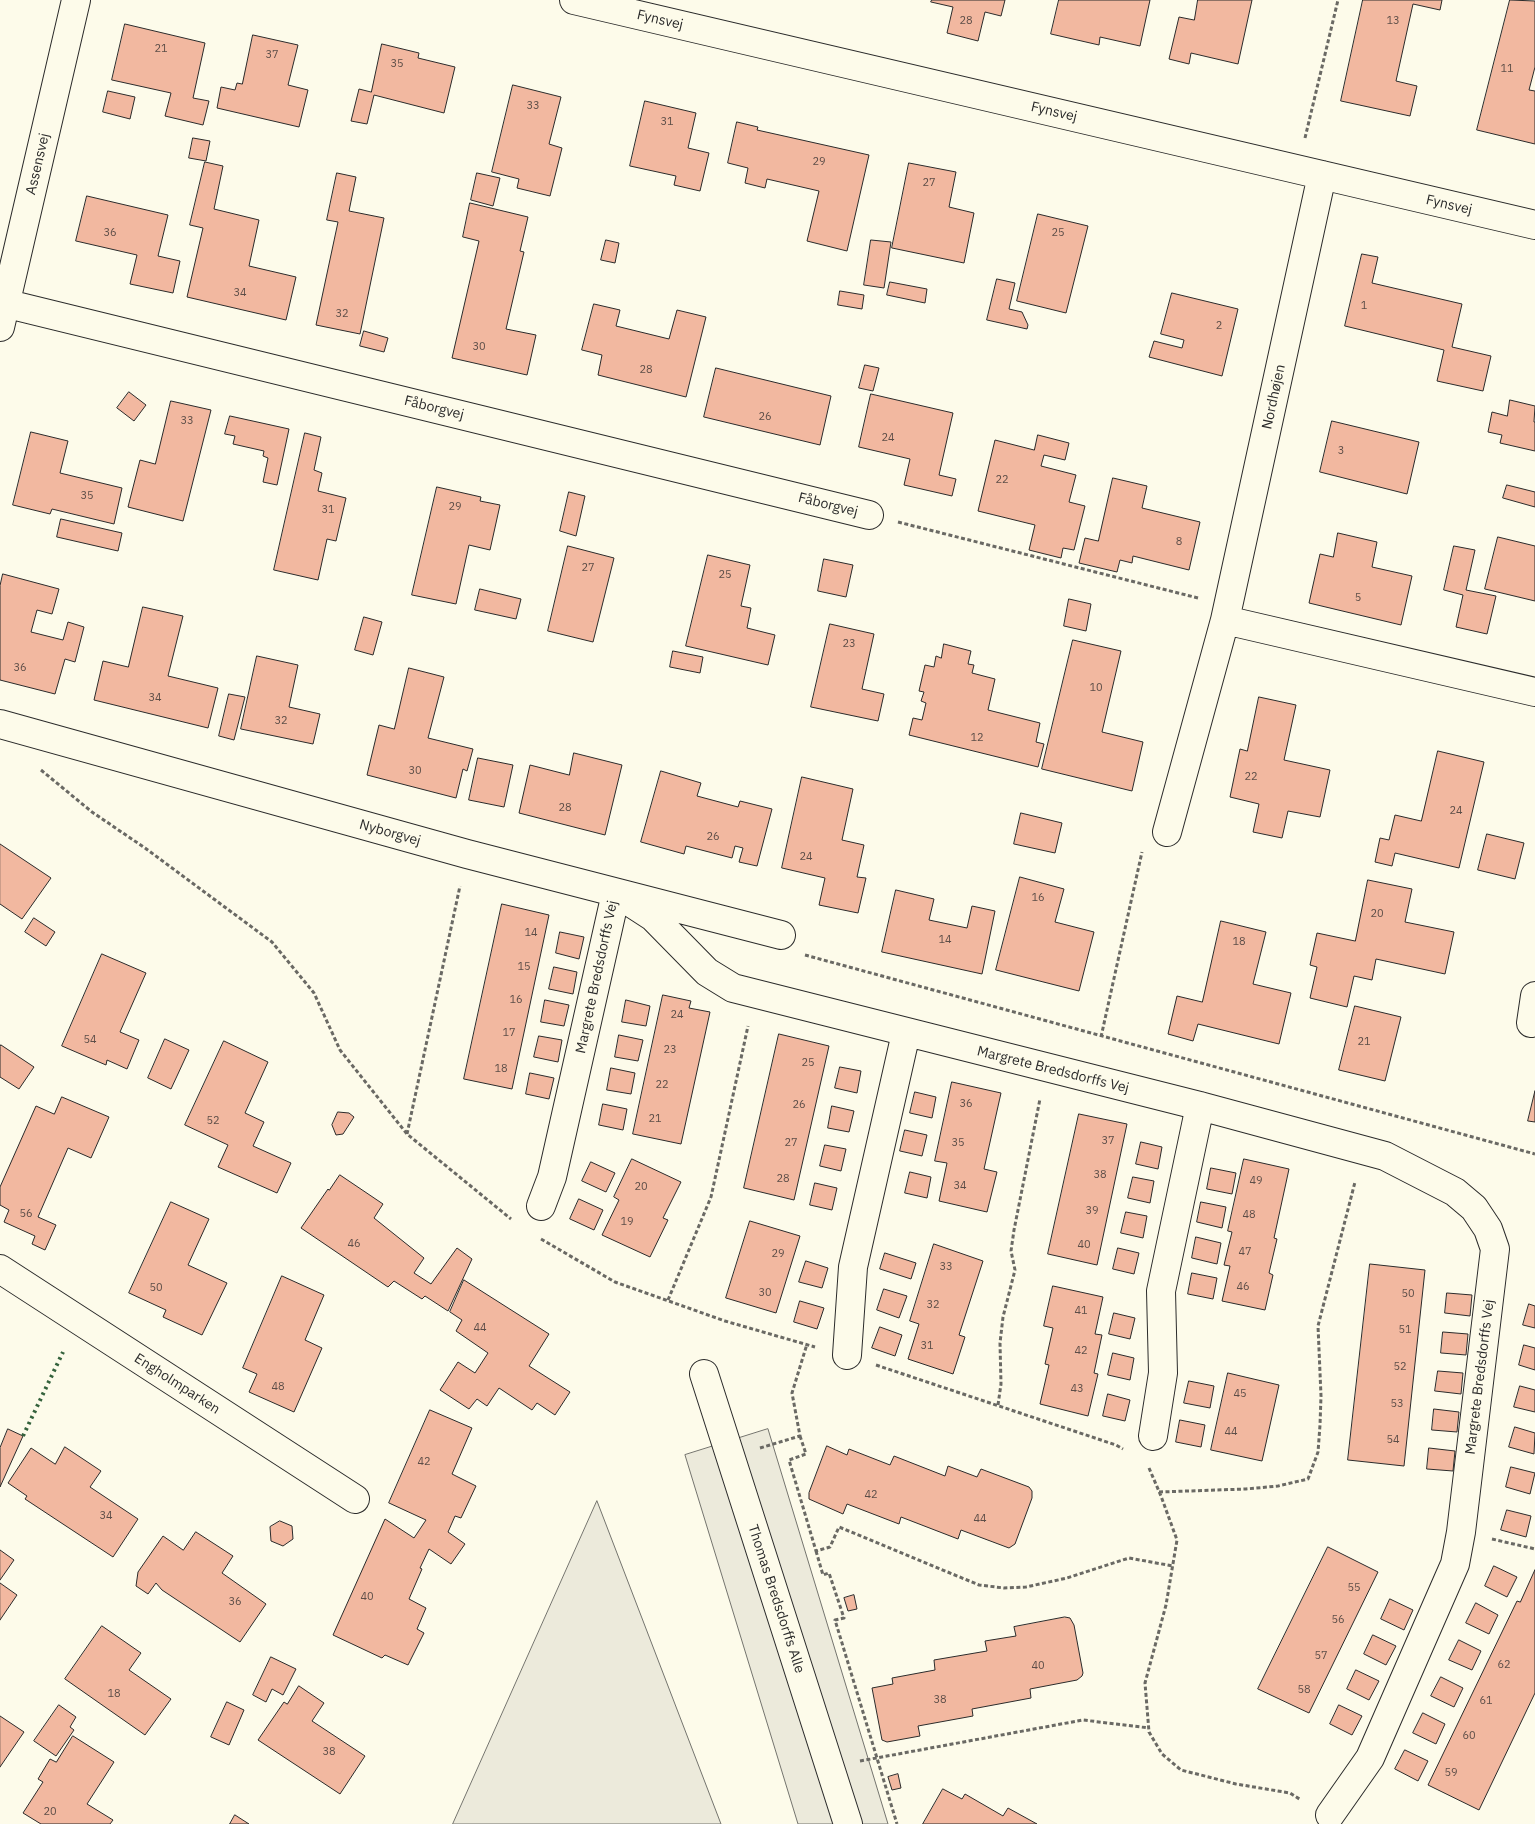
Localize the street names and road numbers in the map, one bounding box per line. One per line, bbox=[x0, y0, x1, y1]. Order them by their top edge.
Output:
street label: Fynsvej bbox=[635, 7, 685, 33]
street label: Fynsvej bbox=[1029, 99, 1079, 125]
street label: Assensvej bbox=[23, 132, 53, 196]
street label: Fynsvej bbox=[1424, 192, 1474, 218]
street label: Nordhøjen bbox=[1259, 363, 1289, 431]
street label: Fåborgvej bbox=[402, 392, 466, 424]
street label: Fåborgvej bbox=[796, 489, 860, 521]
street label: Nyborgvej bbox=[357, 816, 423, 850]
street label: Margrete Bredsdorffs Vej bbox=[573, 899, 621, 1055]
street label: Margrete Bredsdorffs Vej bbox=[975, 1043, 1131, 1097]
street label: Margrete Bredsdorffs Vej bbox=[1462, 1298, 1498, 1456]
street label: Engholmparken bbox=[131, 1350, 223, 1418]
street label: Thomas Bredsdorffs Alle bbox=[744, 1523, 808, 1675]

